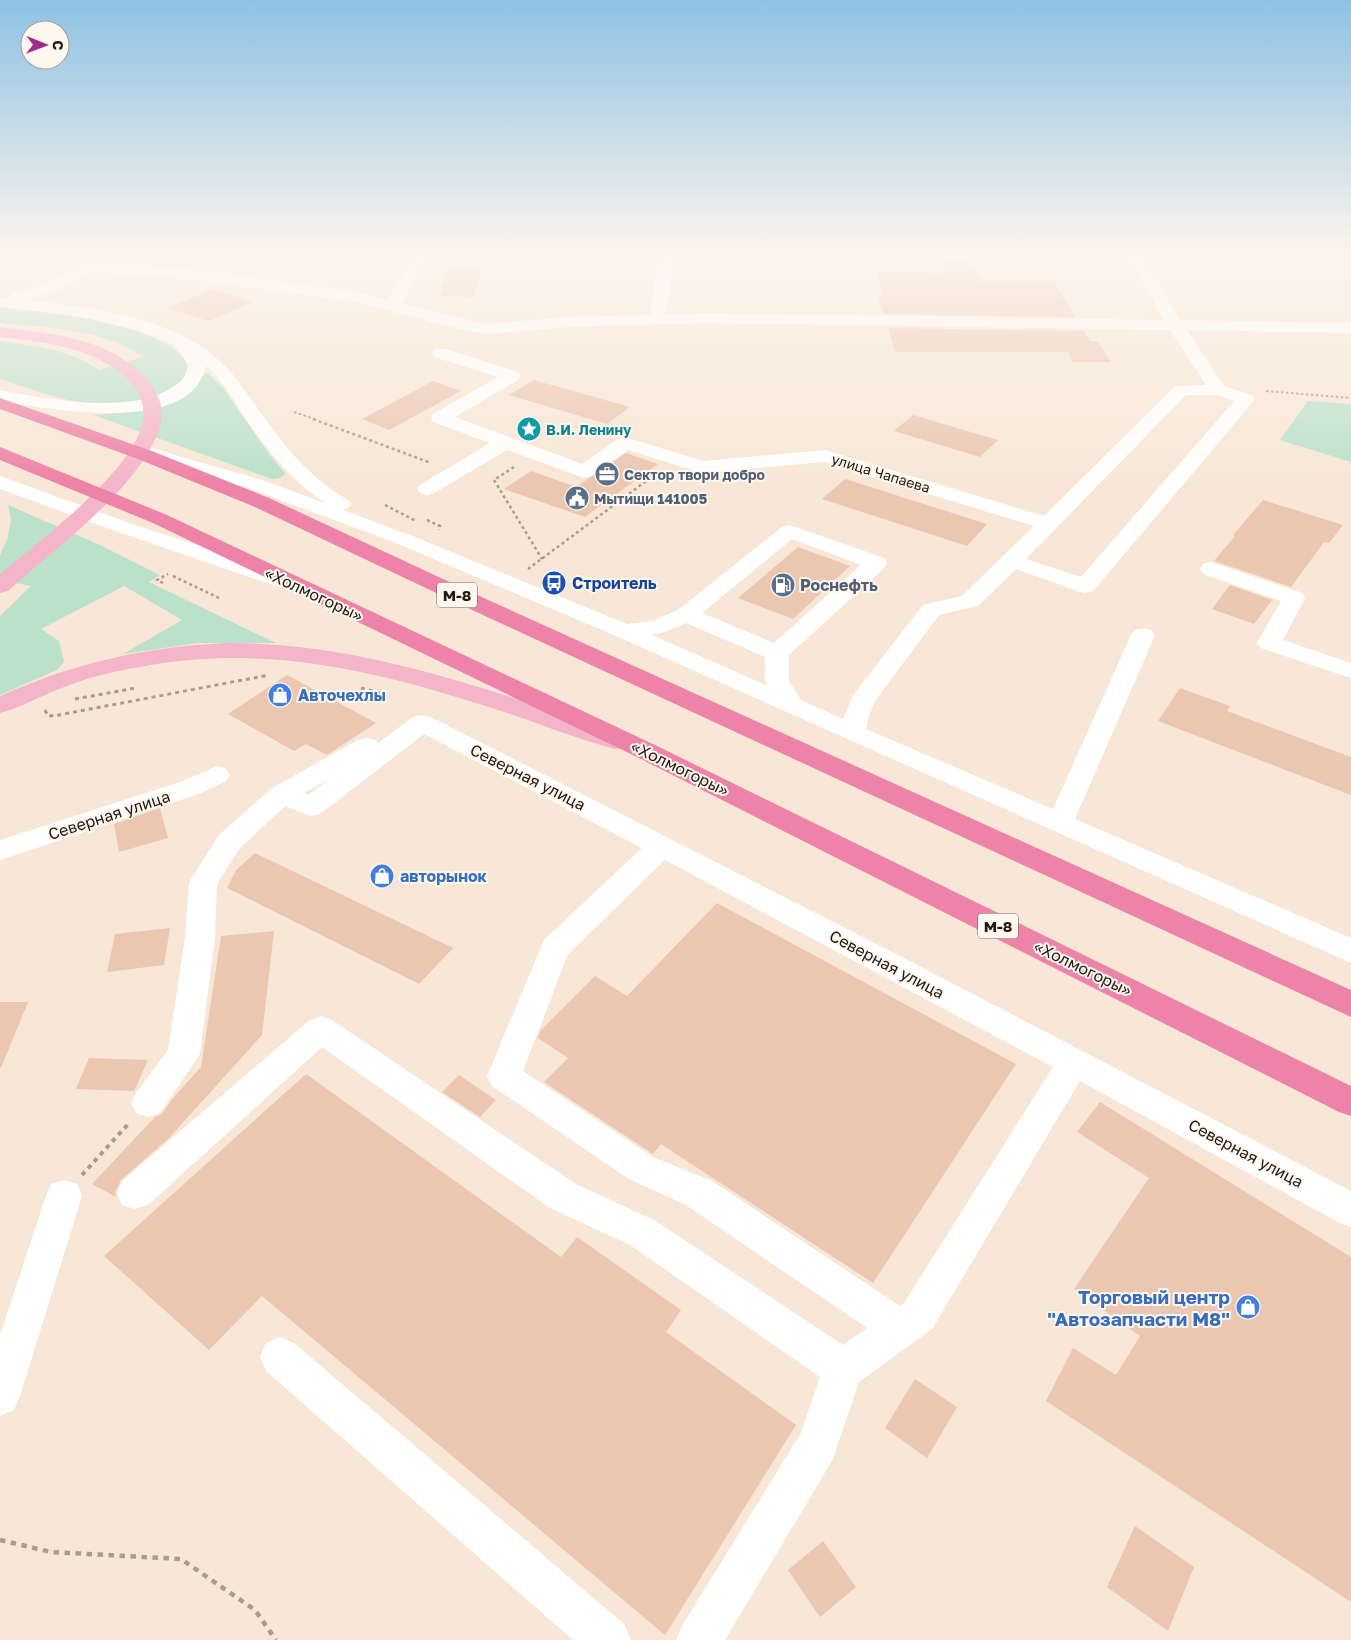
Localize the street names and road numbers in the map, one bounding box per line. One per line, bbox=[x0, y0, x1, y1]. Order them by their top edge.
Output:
street label: улица Чапаева bbox=[830, 450, 932, 496]
street label: «Холмогоры» bbox=[262, 563, 366, 626]
road number: М-8 bbox=[437, 582, 477, 608]
street label: «Холмогоры» bbox=[628, 736, 732, 800]
street label: Северная улица bbox=[467, 739, 589, 815]
street label: Северная улица bbox=[45, 786, 173, 844]
road number: М-8 bbox=[978, 914, 1018, 938]
street label: Северная улица bbox=[826, 925, 948, 1003]
street label: «Холмогоры» bbox=[1031, 936, 1135, 1000]
street label: Северная улица bbox=[1185, 1114, 1307, 1192]

